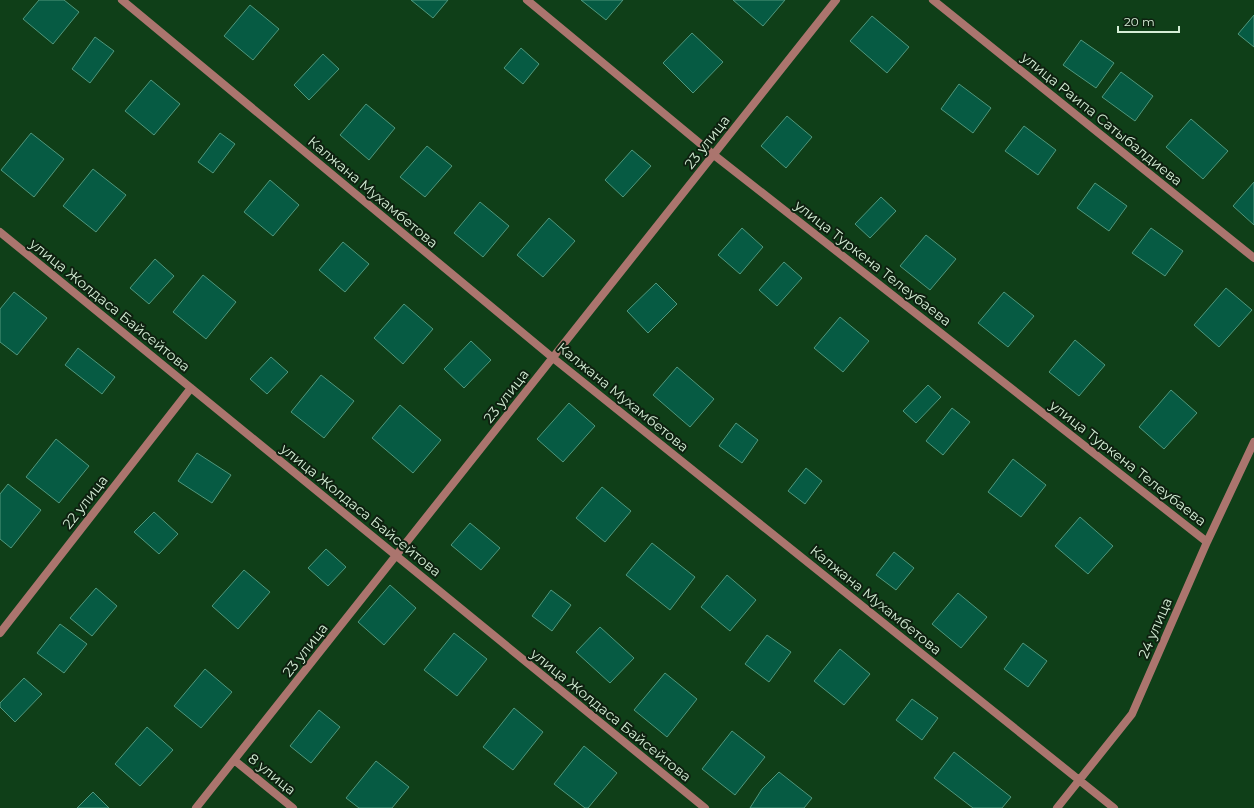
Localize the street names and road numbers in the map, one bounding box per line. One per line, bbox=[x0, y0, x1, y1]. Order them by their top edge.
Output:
street label: улица Раипа Сатыбалдиева bbox=[1017, 48, 1186, 190]
street label: 23 улица bbox=[680, 112, 734, 172]
street label: Калжана Мухамбетова bbox=[304, 132, 442, 252]
street label: улица Туркена Телеубаева bbox=[790, 196, 955, 330]
street label: улица Жолдаса Байсейтова bbox=[25, 234, 194, 375]
street label: Калжана Мухамбетова bbox=[553, 338, 693, 456]
street label: 23 улица bbox=[479, 366, 533, 426]
street label: улица Туркена Телеубаева bbox=[1045, 396, 1210, 530]
street label: улица Жолдаса Байсейтова bbox=[276, 439, 445, 580]
street label: 22 улица bbox=[58, 472, 112, 532]
street label: Калжана Мухамбетова bbox=[806, 541, 946, 659]
street label: 24 улица bbox=[1134, 595, 1176, 661]
street label: 23 улица bbox=[278, 620, 332, 680]
street label: улица Жолдаса Байсейтова bbox=[526, 644, 695, 785]
street label: 8 улица bbox=[244, 749, 300, 799]

